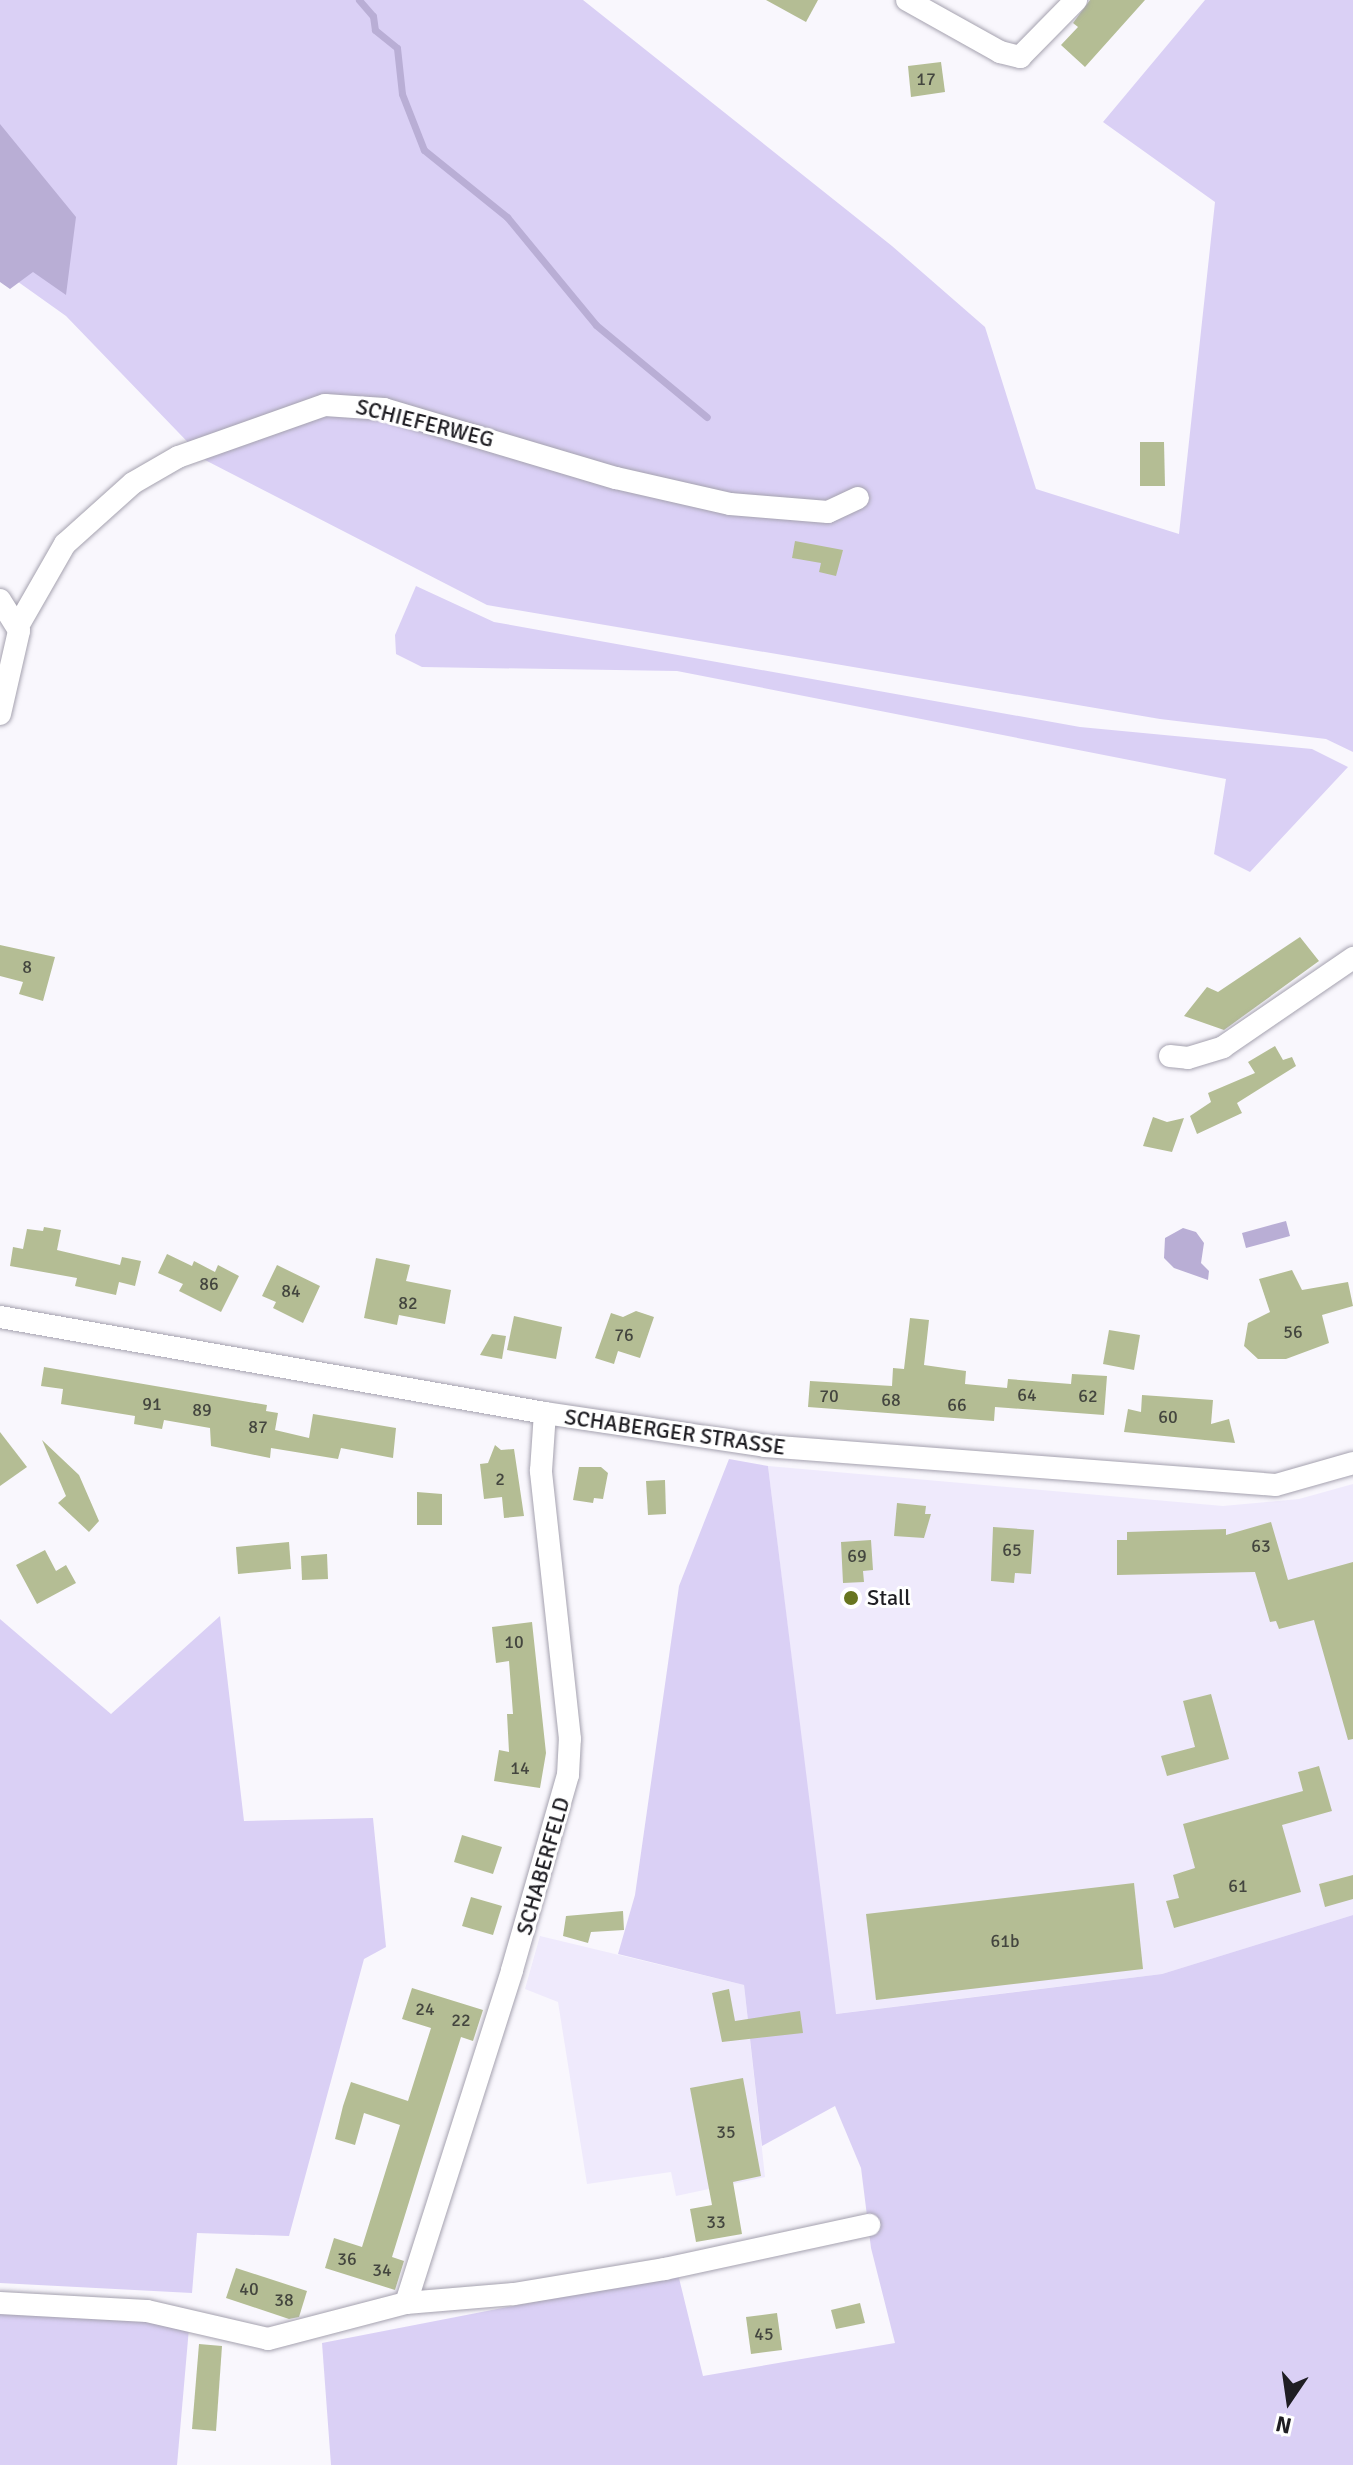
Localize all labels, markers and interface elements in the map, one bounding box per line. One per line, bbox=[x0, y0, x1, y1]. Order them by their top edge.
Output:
house number: 17 bbox=[916, 68, 936, 90]
street label: SCHIEFERWEG bbox=[353, 393, 497, 453]
house number: 8 bbox=[22, 956, 32, 978]
house number: 86 bbox=[199, 1273, 219, 1295]
house number: 84 bbox=[281, 1280, 301, 1302]
house number: 82 bbox=[398, 1292, 418, 1314]
house number: 56 bbox=[1283, 1321, 1303, 1343]
house number: 76 bbox=[614, 1324, 634, 1346]
house number: 64 bbox=[1017, 1384, 1037, 1406]
house number: 70 bbox=[819, 1385, 839, 1407]
house number: 62 bbox=[1078, 1385, 1098, 1407]
house number: 68 bbox=[881, 1389, 901, 1411]
house number: 91 bbox=[142, 1393, 162, 1415]
house number: 66 bbox=[947, 1394, 967, 1416]
house number: 89 bbox=[192, 1399, 212, 1421]
street label: SCHABERGER STRASSE bbox=[563, 1403, 787, 1461]
house number: 60 bbox=[1158, 1406, 1178, 1428]
house number: 87 bbox=[248, 1416, 268, 1438]
house number: 2 bbox=[495, 1468, 505, 1490]
house number: 63 bbox=[1251, 1535, 1271, 1557]
house number: 65 bbox=[1002, 1539, 1022, 1561]
house number: 69 bbox=[847, 1545, 867, 1567]
place label: Stall bbox=[867, 1585, 911, 1611]
marker: Stall bbox=[842, 1589, 860, 1607]
house number: 10 bbox=[504, 1631, 524, 1653]
house number: 14 bbox=[510, 1757, 530, 1779]
street label: SCHABERFELD bbox=[511, 1794, 575, 1938]
house number: 61 bbox=[1228, 1875, 1248, 1897]
house number: 61b bbox=[991, 1930, 1019, 1952]
house number: 24 bbox=[415, 1998, 435, 2020]
house number: 22 bbox=[451, 2009, 471, 2031]
house number: 35 bbox=[716, 2121, 736, 2143]
house number: 33 bbox=[706, 2211, 726, 2233]
house number: 36 bbox=[337, 2248, 357, 2270]
house number: 34 bbox=[372, 2259, 392, 2281]
house number: 40 bbox=[239, 2278, 259, 2300]
house number: 38 bbox=[274, 2289, 294, 2311]
house number: 45 bbox=[754, 2323, 774, 2345]
north arrow bbox=[1249, 2361, 1329, 2441]
text: N bbox=[1273, 2410, 1294, 2440]

